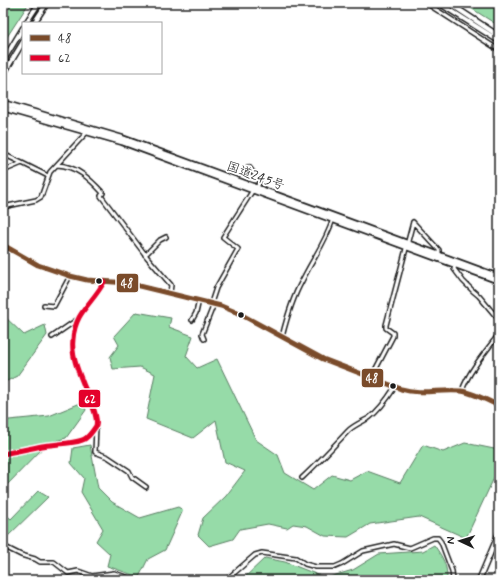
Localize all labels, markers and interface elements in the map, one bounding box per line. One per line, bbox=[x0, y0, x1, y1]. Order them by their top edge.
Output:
legend bbox=[22, 22, 162, 74]
text: 48 bbox=[58, 31, 72, 47]
text: 62 bbox=[58, 51, 70, 67]
street label: 国道245号 bbox=[224, 158, 287, 195]
line badge: 48 bbox=[116, 273, 139, 293]
unlabelled marker bbox=[94, 276, 104, 286]
text: 48 bbox=[121, 277, 133, 291]
unlabelled marker bbox=[236, 310, 246, 320]
line badge: 48 bbox=[361, 368, 384, 388]
text: 48 bbox=[366, 372, 378, 386]
unlabelled marker bbox=[388, 381, 398, 391]
line badge: 62 bbox=[78, 389, 101, 408]
text: 62 bbox=[84, 393, 96, 407]
north arrow bbox=[440, 521, 480, 561]
text: N bbox=[444, 536, 458, 545]

